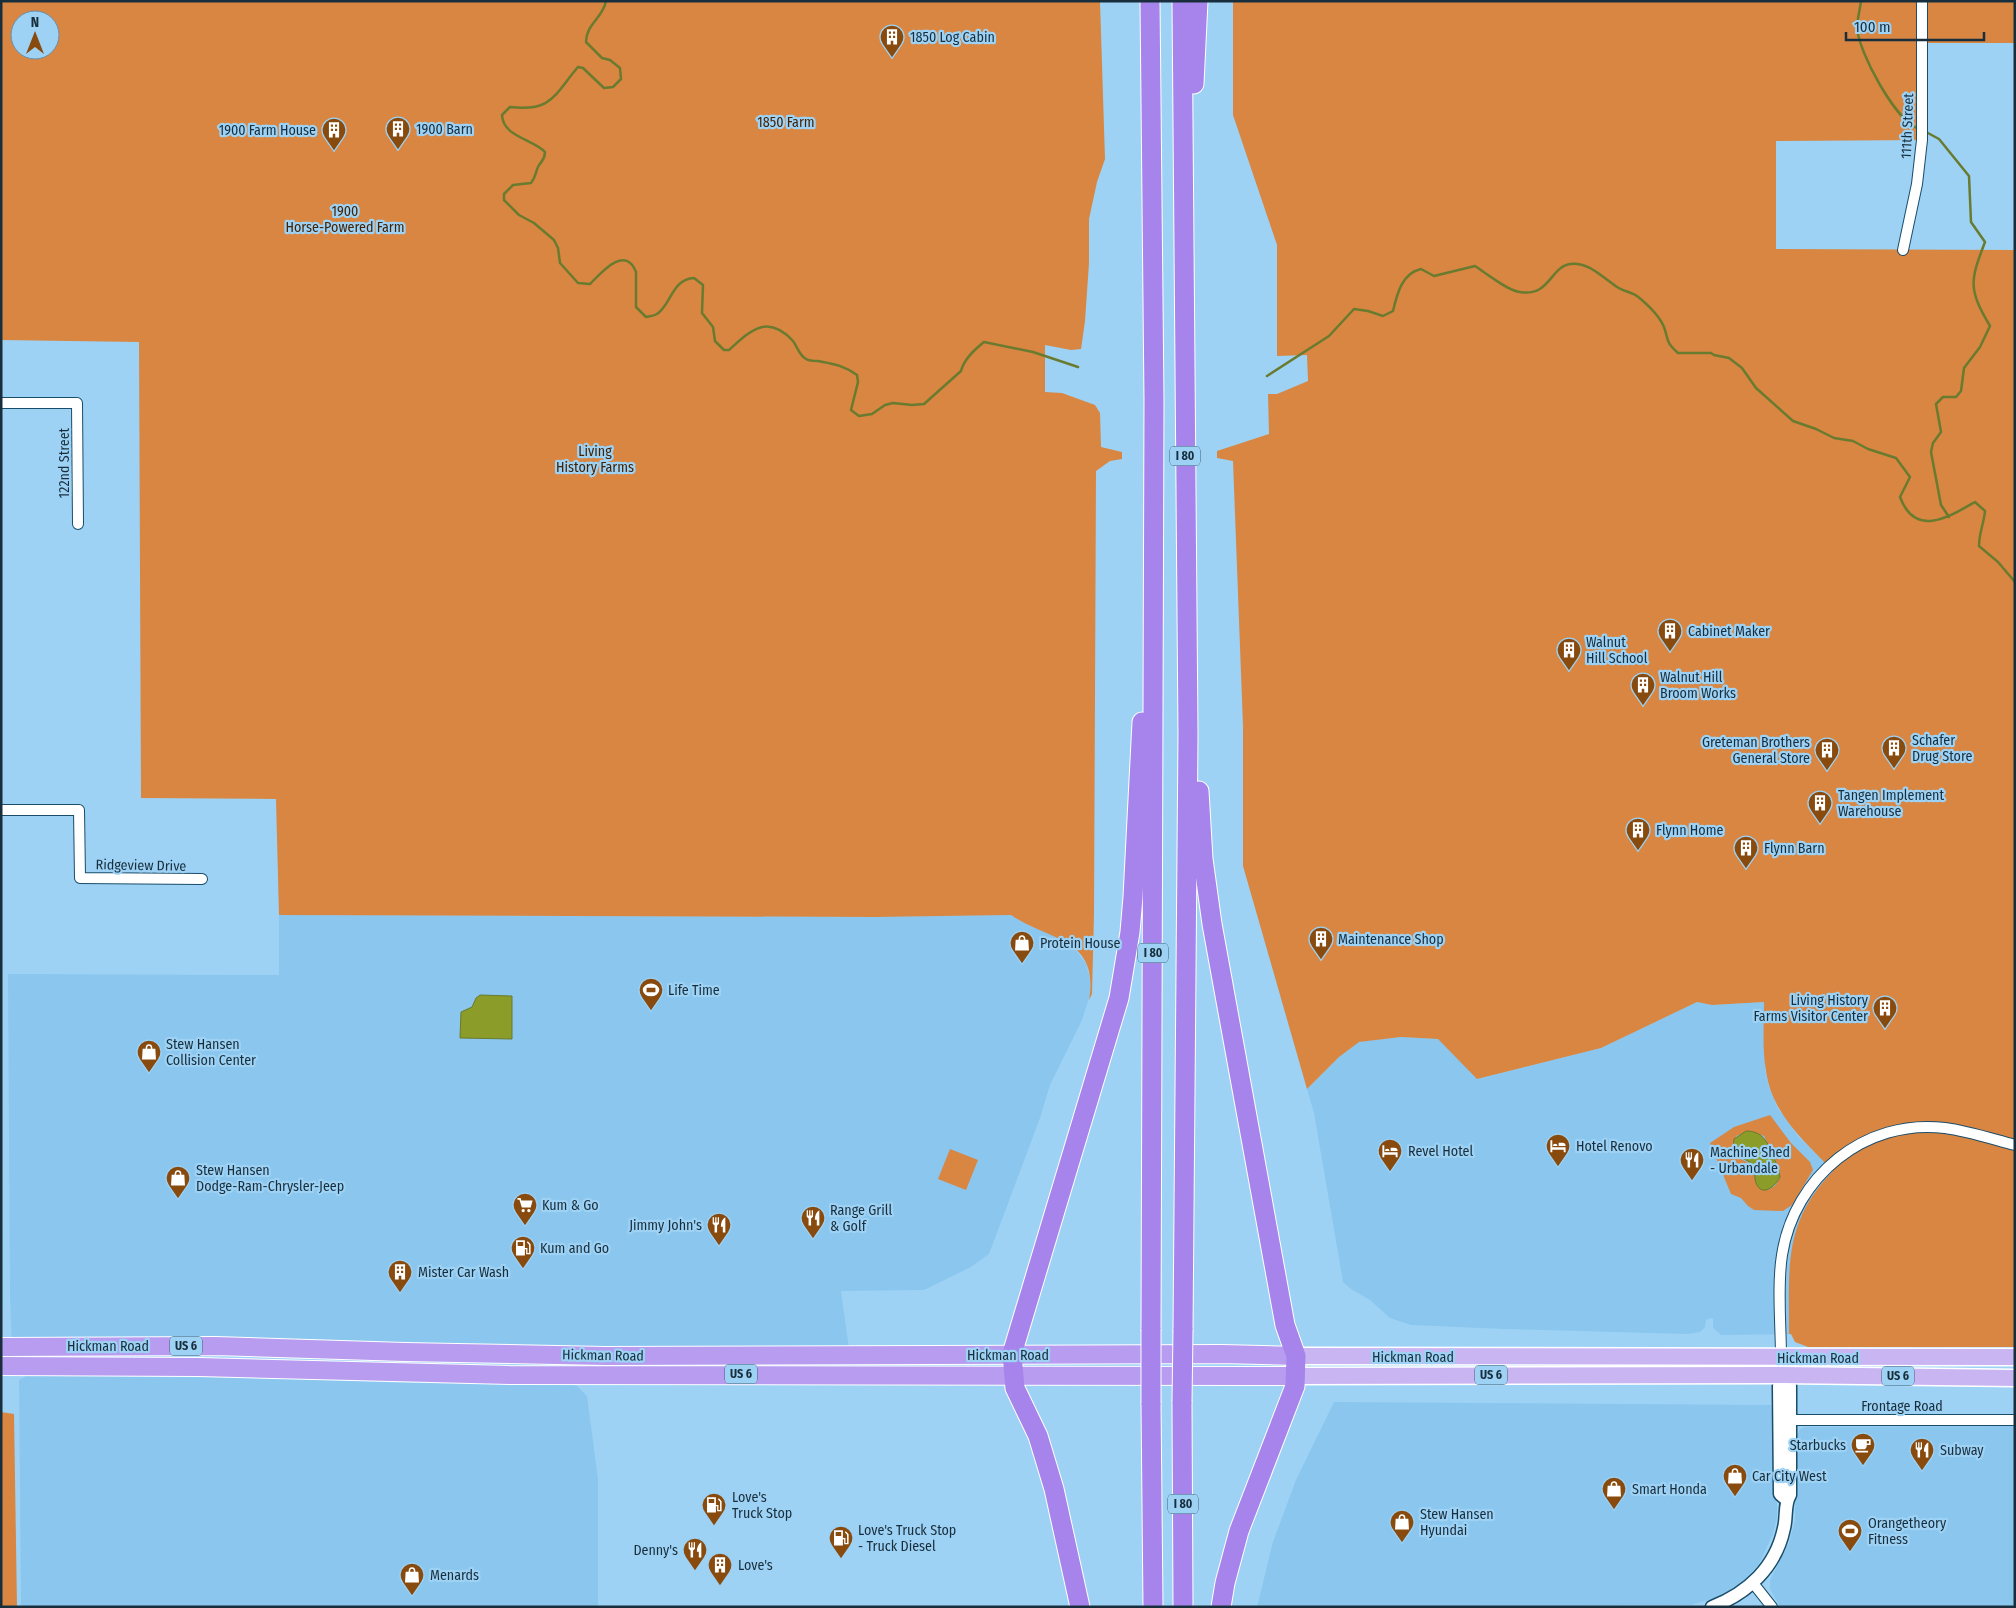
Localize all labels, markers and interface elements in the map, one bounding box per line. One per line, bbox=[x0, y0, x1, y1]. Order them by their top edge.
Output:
north arrow bbox=[10, 10, 60, 60]
scale bar bbox=[1846, 10, 1984, 42]
text: N bbox=[31, 14, 39, 31]
text: 100 m bbox=[1854, 18, 1891, 36]
building icon: 1850 Log Cabin bbox=[879, 24, 905, 58]
place label: 1850 Log Cabin bbox=[910, 29, 995, 46]
street label: 111th Street bbox=[1898, 92, 1917, 159]
park label: 1850 Farm bbox=[757, 114, 815, 131]
building icon: 1900 Barn bbox=[385, 116, 411, 150]
building icon: 1900 Farm House bbox=[321, 117, 347, 151]
place label: 1900 Barn bbox=[416, 121, 473, 138]
place label: 1900 Farm House bbox=[219, 122, 316, 139]
park label: 1900 Horse-Powered Farm bbox=[286, 203, 404, 236]
street label: 122nd Street bbox=[56, 427, 73, 498]
park label: Living History Farms bbox=[556, 443, 634, 476]
road number: I 80 bbox=[1170, 446, 1200, 466]
building icon: Cabinet Maker bbox=[1657, 618, 1683, 652]
place label: Cabinet Maker bbox=[1688, 623, 1770, 640]
place label: Walnut Hill School bbox=[1586, 634, 1648, 667]
building icon: Walnut Hill School bbox=[1556, 637, 1582, 671]
place label: Walnut Hill Broom Works bbox=[1660, 669, 1736, 702]
building icon: Walnut Hill Broom Works bbox=[1630, 672, 1656, 706]
place label: Schafer Drug Store bbox=[1912, 732, 1972, 765]
place label: Greteman Brothers General Store bbox=[1702, 734, 1810, 767]
building icon: Schafer Drug Store bbox=[1881, 735, 1907, 769]
building icon: Greteman Brothers General Store bbox=[1814, 737, 1840, 771]
place label: Tangen Implement Warehouse bbox=[1838, 787, 1944, 820]
building icon: Tangen Implement Warehouse bbox=[1807, 790, 1833, 824]
building icon: Flynn Home bbox=[1625, 817, 1651, 851]
place label: Flynn Home bbox=[1656, 822, 1723, 839]
building icon: Flynn Barn bbox=[1733, 835, 1759, 869]
place label: Flynn Barn bbox=[1764, 840, 1825, 857]
street label: Ridgeview Drive bbox=[96, 856, 187, 875]
building icon: Maintenance Shop bbox=[1308, 926, 1334, 960]
shop icon: Protein House bbox=[1009, 930, 1035, 964]
place label: Maintenance Shop bbox=[1338, 931, 1444, 948]
place label: Protein House bbox=[1040, 935, 1121, 952]
road number: I 80 bbox=[1138, 944, 1168, 962]
sports icon: Life Time bbox=[638, 977, 664, 1011]
place label: Life Time bbox=[668, 982, 720, 999]
place label: Living History Farms Visitor Center bbox=[1754, 992, 1869, 1025]
building icon: Living History Farms Visitor Center bbox=[1872, 995, 1898, 1029]
place label: Stew Hansen Collision Center bbox=[166, 1036, 256, 1069]
shop icon: Stew Hansen Collision Center bbox=[136, 1039, 162, 1073]
hotel icon: Hotel Renovo bbox=[1545, 1133, 1571, 1167]
hotel icon: Revel Hotel bbox=[1377, 1138, 1403, 1172]
place label: Hotel Renovo bbox=[1576, 1138, 1653, 1155]
place label: Revel Hotel bbox=[1408, 1143, 1473, 1160]
place label: Machine Shed - Urbandale bbox=[1710, 1144, 1790, 1177]
restaurant icon: Machine Shed - Urbandale bbox=[1679, 1147, 1705, 1181]
place label: Stew Hansen Dodge-Ram-Chrysler-Jeep bbox=[196, 1162, 344, 1195]
shop icon: Stew Hansen Dodge-Ram-Chrysler-Jeep bbox=[165, 1165, 191, 1199]
supermarket icon: Kum & Go bbox=[512, 1192, 538, 1226]
place label: Kum & Go bbox=[542, 1197, 599, 1214]
place label: Range Grill & Golf bbox=[830, 1202, 892, 1235]
restaurant icon: Range Grill & Golf bbox=[800, 1205, 826, 1239]
restaurant icon: Jimmy John's bbox=[706, 1212, 732, 1246]
place label: Jimmy John's bbox=[629, 1217, 702, 1234]
fuel station icon: Kum and Go bbox=[510, 1235, 536, 1269]
place label: Kum and Go bbox=[540, 1240, 609, 1257]
building icon: Mister Car Wash bbox=[387, 1259, 413, 1293]
place label: Mister Car Wash bbox=[418, 1264, 509, 1281]
road number: US 6 bbox=[170, 1336, 202, 1355]
street label: Hickman Road bbox=[67, 1338, 149, 1355]
street label: Hickman Road bbox=[562, 1346, 644, 1365]
street label: Hickman Road bbox=[967, 1347, 1049, 1364]
street label: Hickman Road bbox=[1372, 1349, 1454, 1366]
street label: Hickman Road bbox=[1777, 1350, 1859, 1367]
road number: US 6 bbox=[725, 1365, 757, 1384]
road number: US 6 bbox=[1475, 1366, 1507, 1384]
road number: US 6 bbox=[1882, 1366, 1914, 1385]
street label: Frontage Road bbox=[1861, 1398, 1943, 1415]
cafe icon: Starbucks bbox=[1850, 1432, 1876, 1466]
place label: Starbucks bbox=[1790, 1437, 1846, 1454]
restaurant icon: Subway bbox=[1909, 1437, 1935, 1471]
place label: Subway bbox=[1940, 1442, 1984, 1459]
shop icon: Car City West bbox=[1722, 1463, 1748, 1497]
place label: Car City West bbox=[1752, 1468, 1827, 1485]
shop icon: Smart Honda bbox=[1601, 1476, 1627, 1510]
place label: Smart Honda bbox=[1632, 1481, 1707, 1498]
place label: Love's Truck Stop bbox=[732, 1489, 792, 1522]
fuel station icon: Love's Truck Stop bbox=[701, 1492, 727, 1526]
road number: I 80 bbox=[1168, 1495, 1198, 1514]
place label: Stew Hansen Hyundai bbox=[1420, 1506, 1494, 1539]
shop icon: Stew Hansen Hyundai bbox=[1389, 1509, 1415, 1543]
place label: Orangetheory Fitness bbox=[1868, 1515, 1947, 1548]
sports icon: Orangetheory Fitness bbox=[1837, 1518, 1863, 1552]
place label: Love's Truck Stop - Truck Diesel bbox=[858, 1522, 956, 1555]
fuel station icon: Love's Truck Stop - Truck Diesel bbox=[828, 1525, 854, 1559]
restaurant icon: Denny's bbox=[682, 1537, 708, 1571]
place label: Denny's bbox=[633, 1542, 678, 1559]
building icon: Love's bbox=[707, 1552, 733, 1586]
place label: Love's bbox=[738, 1557, 773, 1574]
shop icon: Menards bbox=[399, 1562, 425, 1596]
place label: Menards bbox=[430, 1567, 479, 1584]

